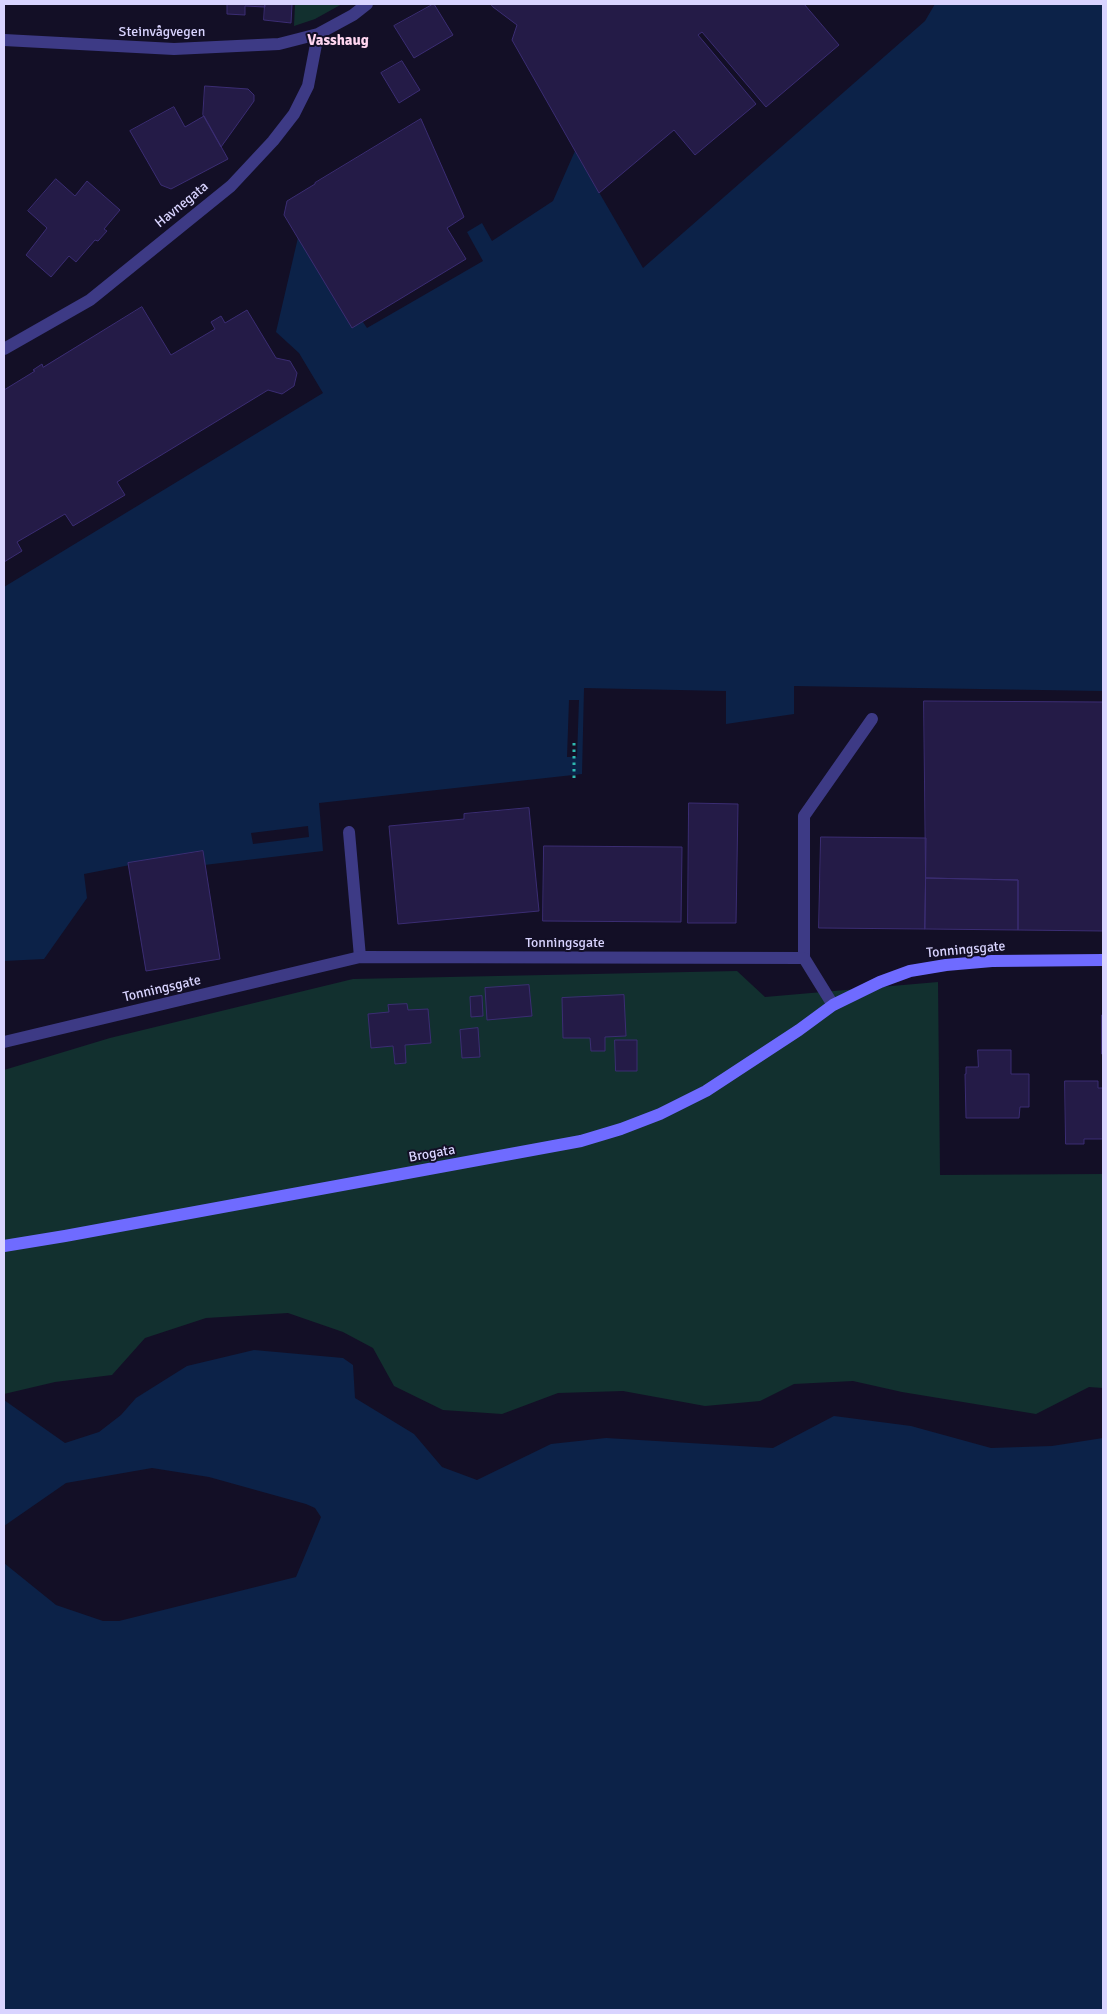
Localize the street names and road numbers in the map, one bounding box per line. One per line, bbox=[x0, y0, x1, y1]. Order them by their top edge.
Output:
street label: Steinvågvegen bbox=[119, 24, 205, 40]
street label: Havnegata bbox=[152, 178, 212, 232]
street label: Tonningsgate bbox=[525, 935, 605, 951]
street label: Tonningsgate bbox=[926, 938, 1006, 962]
street label: Tonningsgate bbox=[121, 972, 203, 1006]
street label: Brogata bbox=[408, 1142, 456, 1166]

